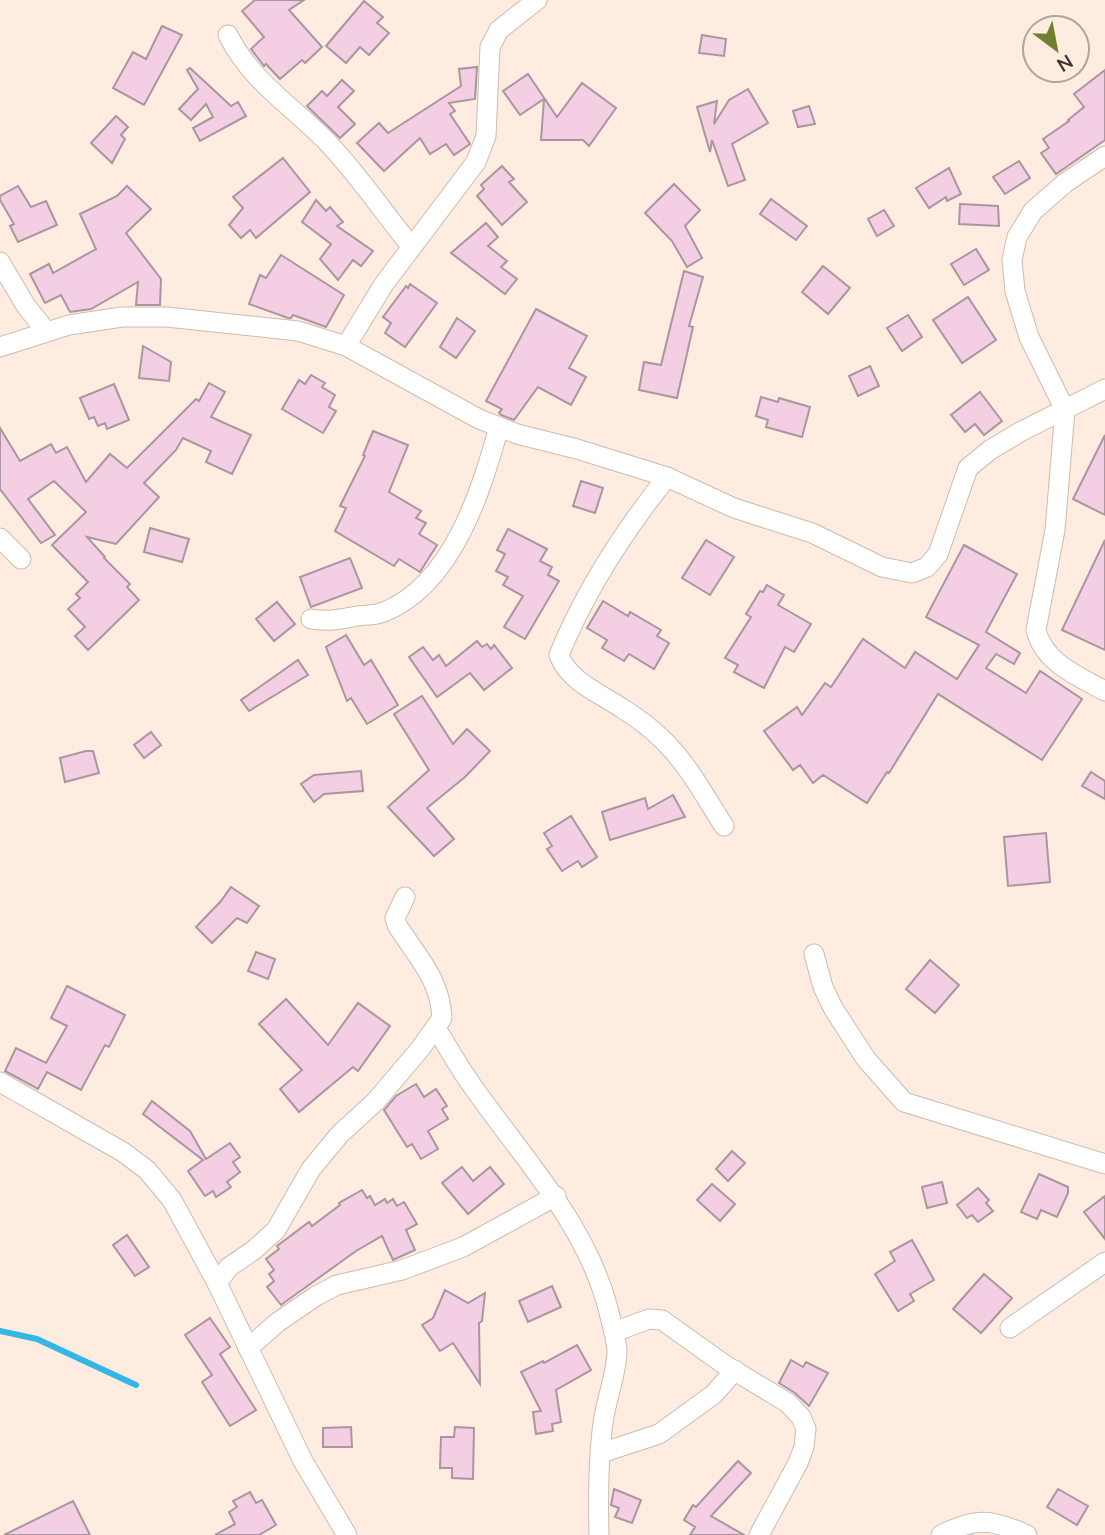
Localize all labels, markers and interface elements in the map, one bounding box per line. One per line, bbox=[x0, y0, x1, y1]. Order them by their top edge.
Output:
north arrow bbox=[1021, 14, 1091, 84]
text: N bbox=[1053, 49, 1077, 77]

